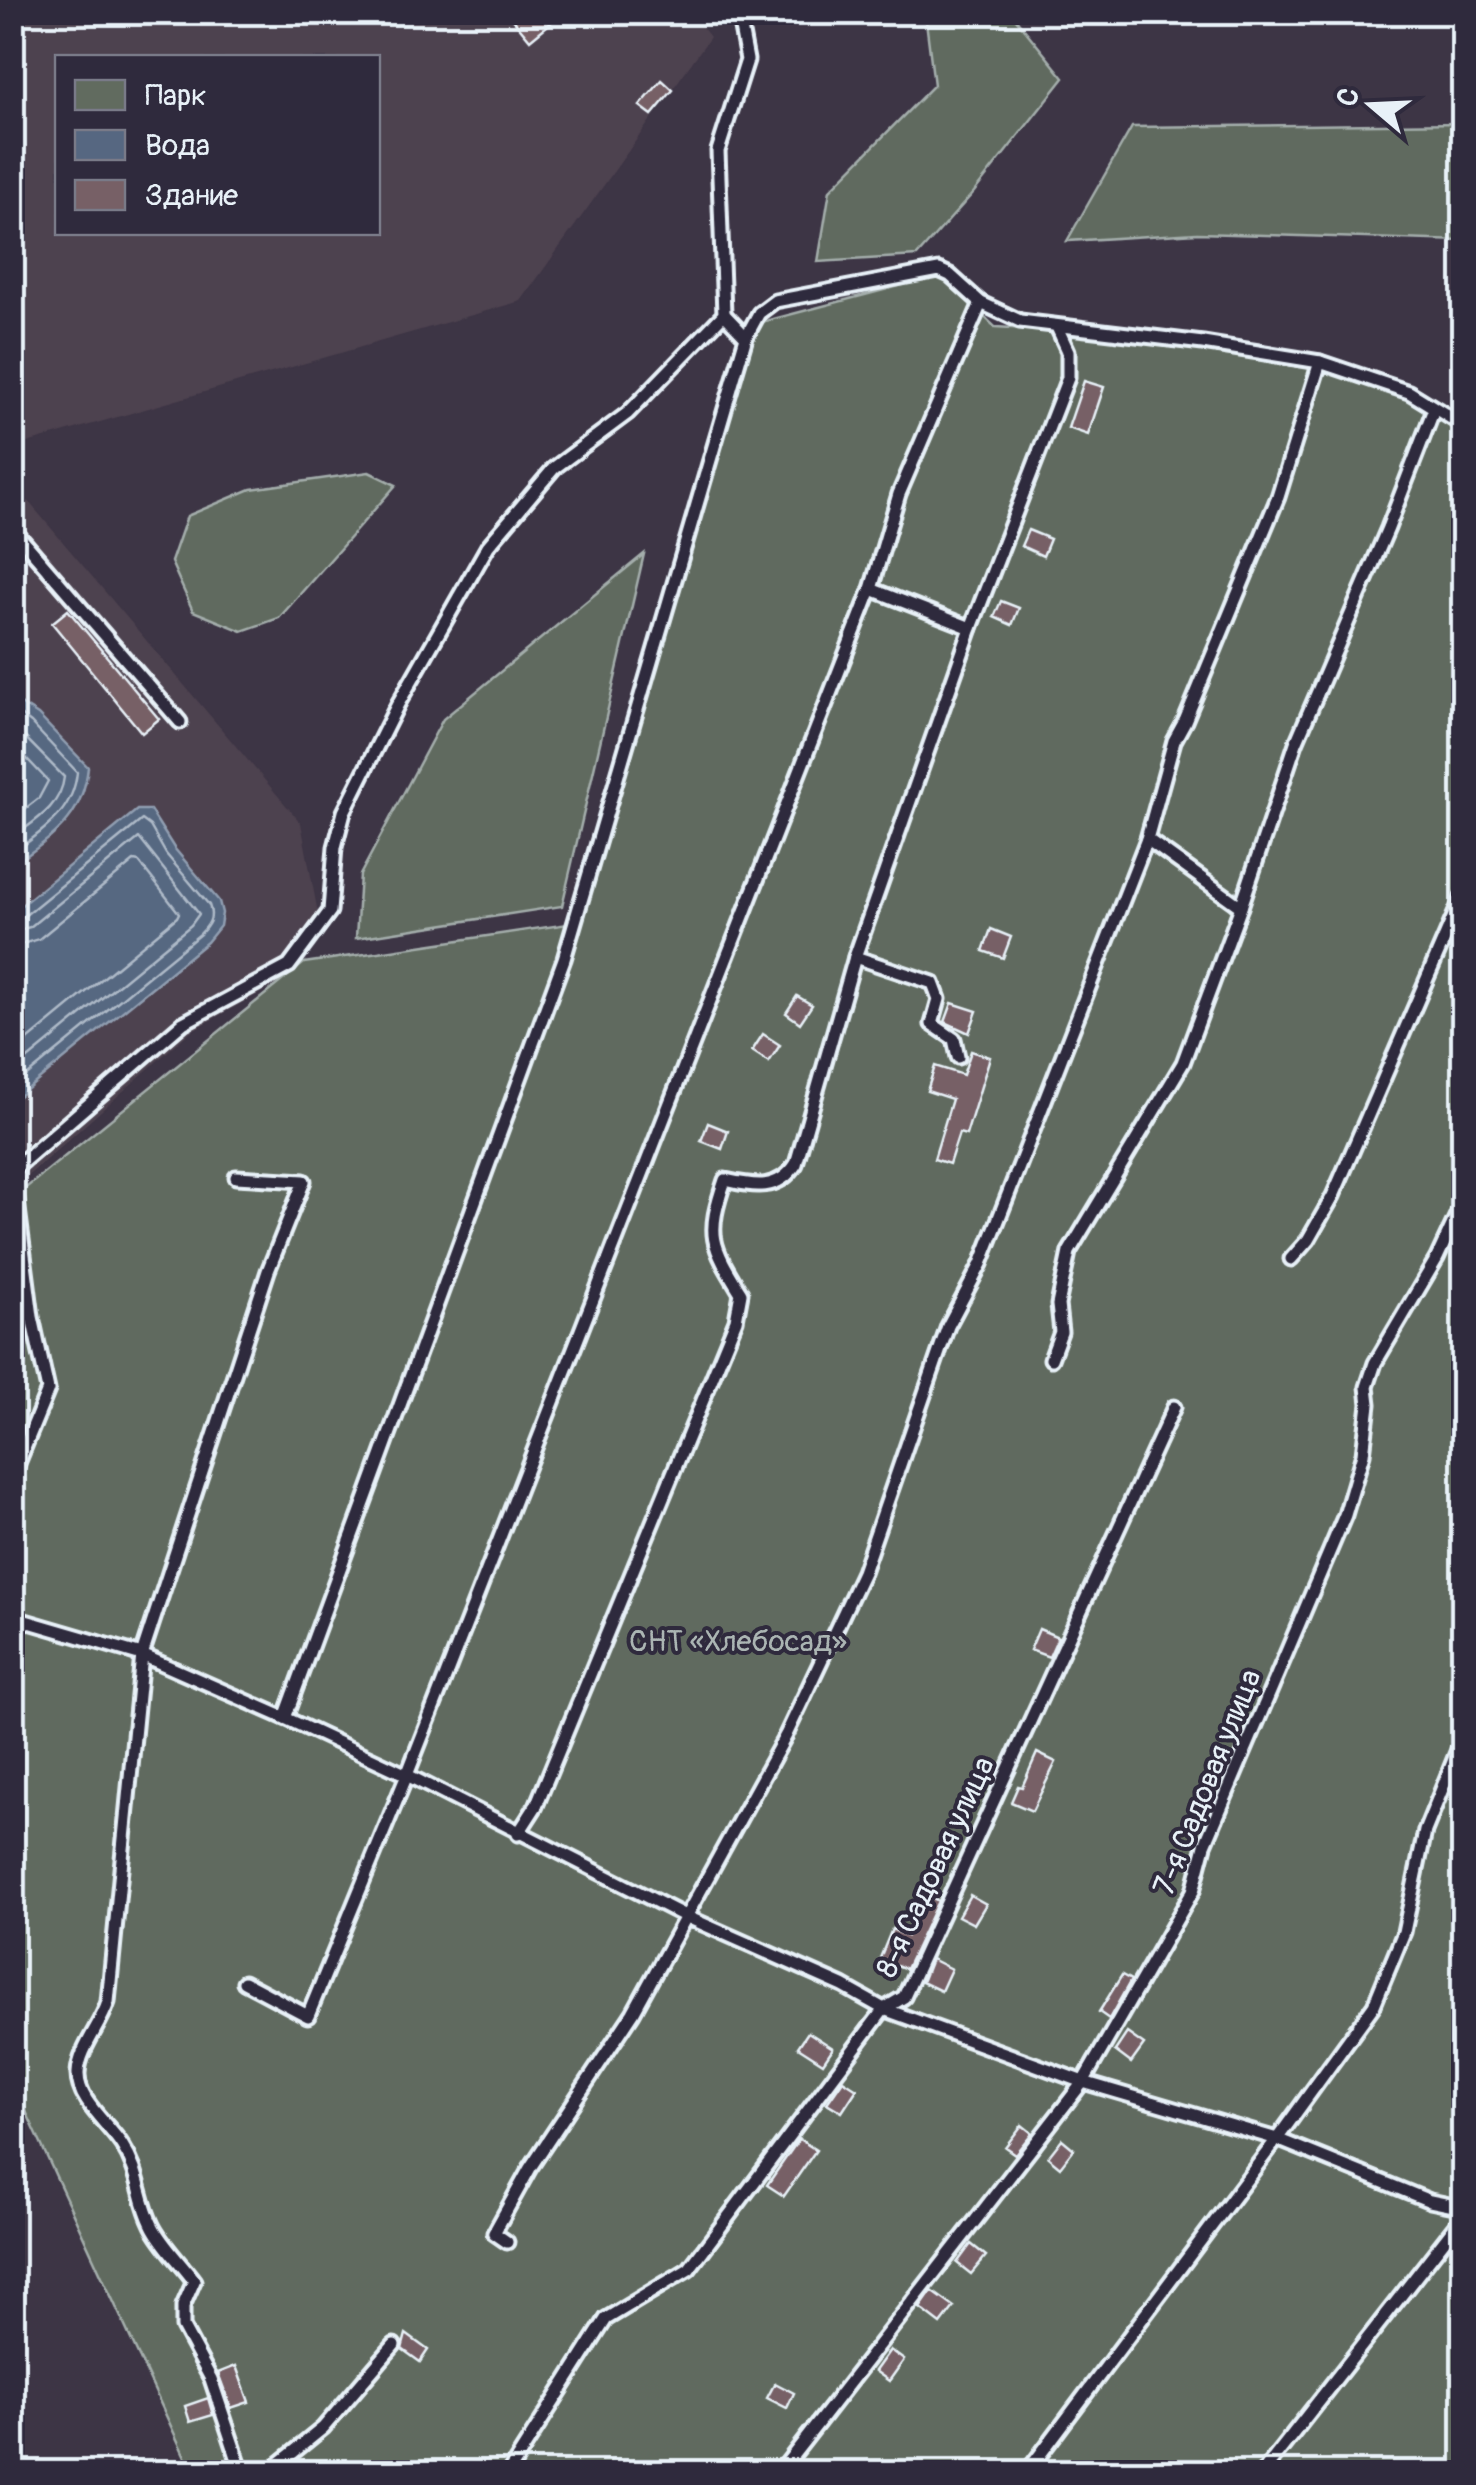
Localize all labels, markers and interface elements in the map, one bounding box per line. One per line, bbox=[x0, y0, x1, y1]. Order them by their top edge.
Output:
legend bbox=[55, 55, 380, 235]
north arrow bbox=[1321, 55, 1421, 155]
text: Парк bbox=[145, 77, 207, 114]
text: С bbox=[1329, 83, 1368, 111]
text: Вода bbox=[145, 127, 210, 164]
text: Здание bbox=[145, 177, 238, 214]
park label: СНТ «Хлебосад» bbox=[629, 1623, 847, 1660]
street label: 7-я Садовая улица bbox=[1145, 1664, 1270, 1900]
street label: 8-я Садовая улица bbox=[868, 1751, 1003, 1983]

